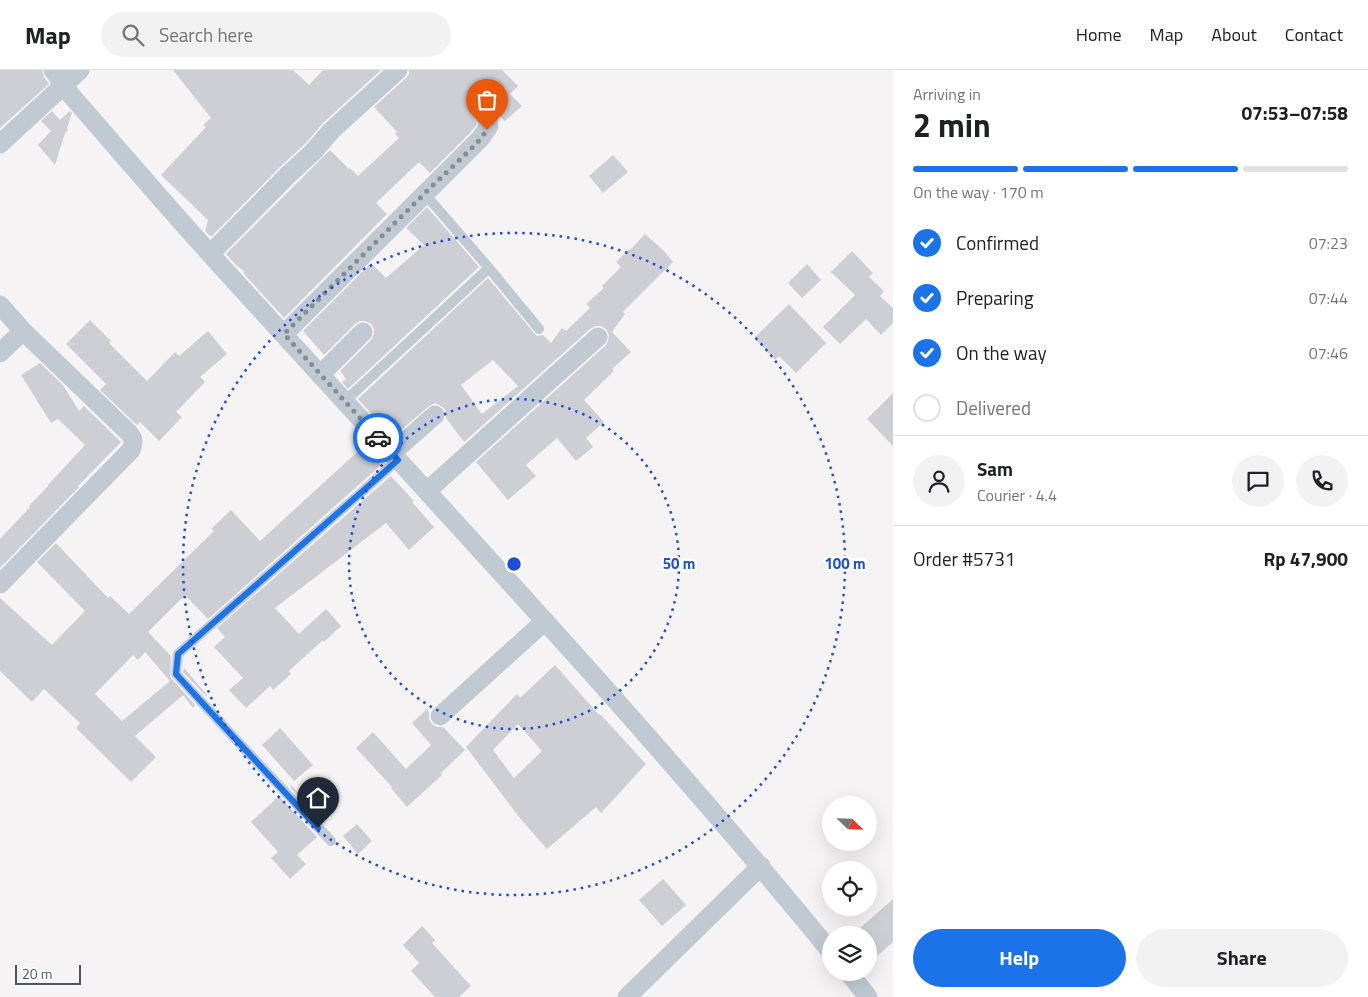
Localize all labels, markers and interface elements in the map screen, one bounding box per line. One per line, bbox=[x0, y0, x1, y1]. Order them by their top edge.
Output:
search box bbox=[101, 12, 451, 57]
text: Map bbox=[25, 17, 71, 53]
text: Search here bbox=[159, 20, 253, 49]
icon: search bbox=[119, 21, 147, 49]
text: Home bbox=[1076, 21, 1122, 48]
text: Map bbox=[1150, 21, 1183, 48]
text: About bbox=[1211, 21, 1257, 48]
text: Contact bbox=[1285, 21, 1343, 48]
pin bbox=[466, 79, 508, 130]
text: Arriving in bbox=[913, 82, 981, 106]
icon: bag bbox=[473, 86, 501, 114]
text: 07:53–07:58 bbox=[1241, 98, 1348, 127]
text: 2 min bbox=[913, 101, 991, 149]
text: On the way · 170 m bbox=[913, 180, 1044, 204]
text: Confirmed bbox=[956, 228, 1039, 257]
icon: check bbox=[913, 229, 941, 257]
text: 07:23 bbox=[1309, 231, 1348, 255]
text: Preparing bbox=[956, 283, 1033, 312]
icon: check bbox=[913, 284, 941, 312]
text: 07:44 bbox=[1309, 286, 1348, 310]
text: On the way bbox=[956, 338, 1047, 367]
icon: check bbox=[913, 339, 941, 367]
text: 07:46 bbox=[1309, 341, 1348, 365]
text: Delivered bbox=[956, 393, 1031, 422]
courier bbox=[353, 413, 403, 463]
icon: car bbox=[364, 424, 392, 452]
text: Sam bbox=[977, 454, 1013, 483]
button: person bbox=[913, 455, 965, 507]
button: chat bbox=[1232, 455, 1284, 507]
button: phone bbox=[1296, 455, 1348, 507]
text: Courier · 4.4 bbox=[977, 483, 1057, 507]
text: Order #5731 bbox=[913, 544, 1015, 573]
text: Rp 47,900 bbox=[1264, 544, 1348, 573]
text: 50 m bbox=[663, 552, 695, 575]
text: 100 m bbox=[824, 552, 866, 575]
centre of rings bbox=[505, 555, 523, 573]
pin bbox=[297, 777, 339, 828]
icon: home bbox=[304, 784, 332, 812]
north arrow bbox=[822, 796, 878, 851]
map controls bbox=[822, 796, 877, 981]
button: locate bbox=[822, 861, 877, 916]
button: layers bbox=[822, 926, 877, 981]
button: Help bbox=[913, 929, 1126, 987]
button: Share bbox=[1136, 929, 1348, 987]
scale bar bbox=[15, 962, 81, 985]
text: 20 m bbox=[22, 963, 52, 984]

